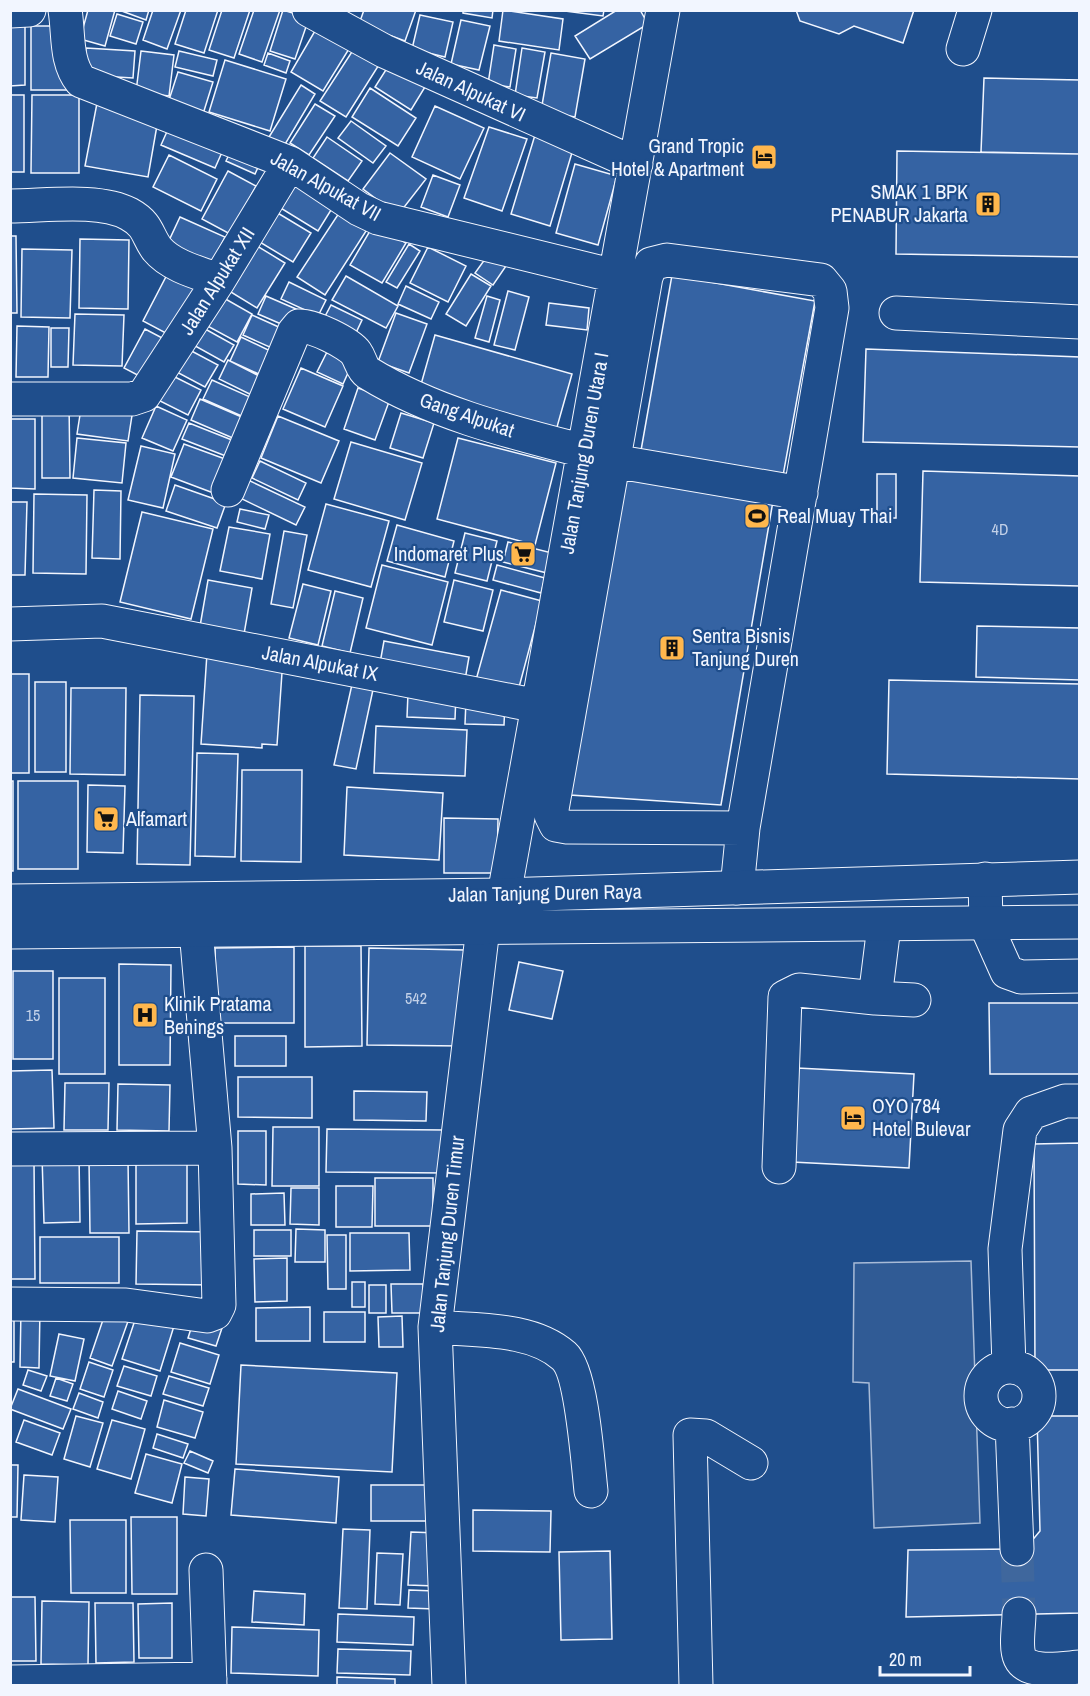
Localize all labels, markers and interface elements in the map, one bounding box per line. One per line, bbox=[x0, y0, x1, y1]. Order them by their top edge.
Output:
street label: Jalan Alpukat VI bbox=[412, 53, 530, 128]
place label: Grand Tropic Hotel & Apartment bbox=[611, 132, 744, 182]
hotel icon: Grand Tropic Hotel & Apartment bbox=[749, 142, 779, 172]
street label: Jalan Alpukat VII bbox=[266, 144, 386, 227]
place label: SMAK 1 BPK PENABUR Jakarta bbox=[830, 178, 968, 228]
building icon: SMAK 1 BPK PENABUR Jakarta bbox=[973, 189, 1003, 219]
street label: Jalan Alpukat XII bbox=[173, 222, 260, 340]
street label: Jalan Tanjung Duren Utara I bbox=[552, 350, 615, 556]
street label: Gang Alpukat bbox=[416, 386, 519, 443]
sports icon: Real Muay Thai bbox=[742, 501, 772, 531]
place label: Real Muay Thai bbox=[777, 502, 892, 529]
house number: 4D bbox=[992, 518, 1008, 540]
supermarket icon: Indomaret Plus bbox=[508, 539, 538, 569]
place label: Indomaret Plus bbox=[394, 540, 504, 567]
place label: Sentra Bisnis Tanjung Duren bbox=[692, 622, 799, 672]
building icon: Sentra Bisnis Tanjung Duren bbox=[657, 633, 687, 663]
street label: Jalan Alpukat IX bbox=[260, 638, 380, 687]
supermarket icon: Alfamart bbox=[91, 804, 121, 834]
place label: Alfamart bbox=[125, 805, 187, 832]
street label: Jalan Tanjung Duren Raya bbox=[448, 877, 642, 908]
house number: 542 bbox=[405, 987, 427, 1009]
place label: Klinik Pratama Benings bbox=[164, 990, 272, 1040]
hospital icon: Klinik Pratama Benings bbox=[130, 1000, 160, 1030]
house number: 15 bbox=[26, 1004, 40, 1026]
place label: OYO 784 Hotel Bulevar bbox=[872, 1092, 971, 1142]
hotel icon: OYO 784 Hotel Bulevar bbox=[838, 1103, 868, 1133]
street label: Jalan Tanjung Duren Timur bbox=[423, 1134, 470, 1333]
scale bar bbox=[880, 1639, 970, 1677]
text: 20 m bbox=[889, 1647, 922, 1672]

